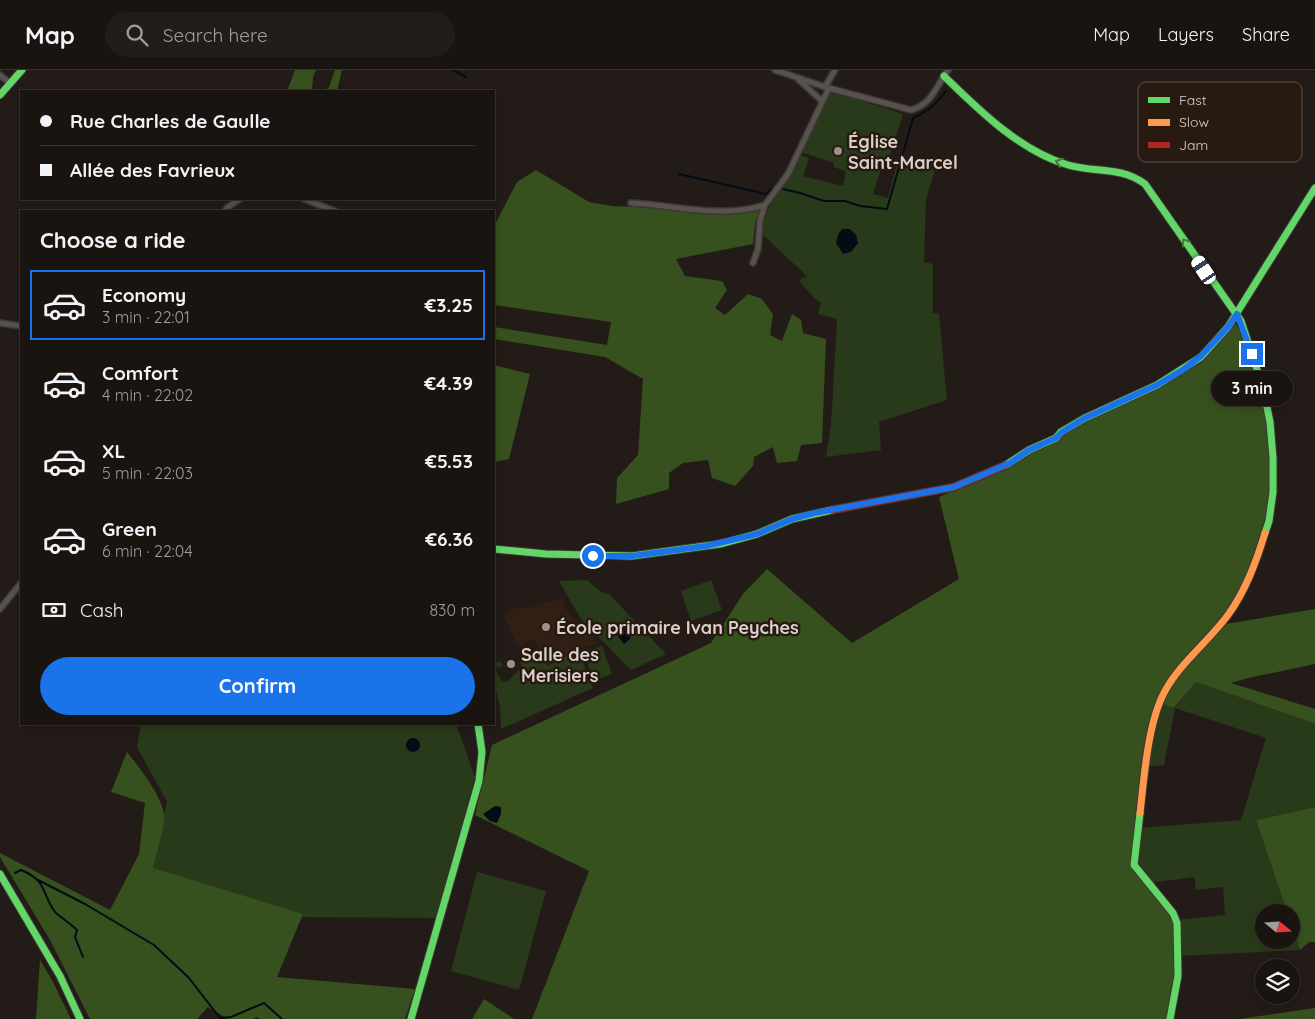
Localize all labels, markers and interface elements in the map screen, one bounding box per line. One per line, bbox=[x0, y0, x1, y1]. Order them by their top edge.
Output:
search box bbox=[105, 12, 455, 57]
text: Map bbox=[25, 20, 75, 50]
icon: search bbox=[123, 21, 151, 49]
text: Search here bbox=[163, 23, 268, 47]
text: Map bbox=[1093, 23, 1130, 46]
text: Layers bbox=[1158, 23, 1214, 46]
text: Share bbox=[1242, 23, 1290, 46]
legend bbox=[1138, 82, 1302, 162]
text: Fast bbox=[1179, 91, 1207, 109]
text: Rue Charles de Gaulle bbox=[70, 109, 271, 133]
text: Slow bbox=[1179, 113, 1209, 131]
place label: Église Saint-Marcel bbox=[848, 130, 958, 174]
text: Jam bbox=[1179, 136, 1208, 154]
marker: Église Saint-Marcel bbox=[832, 145, 844, 157]
text: Allée des Favrieux bbox=[70, 158, 235, 182]
one-way arrow bbox=[1055, 158, 1064, 168]
text: Choose a ride bbox=[40, 226, 185, 254]
one-way arrow bbox=[1182, 239, 1191, 248]
car bbox=[1189, 253, 1218, 287]
icon: car bbox=[42, 283, 87, 328]
text: Economy bbox=[102, 283, 186, 307]
text: €3.25 bbox=[424, 293, 473, 317]
text: 3 min · 22:01 bbox=[102, 307, 190, 327]
route end bbox=[1241, 343, 1263, 365]
icon: car bbox=[42, 361, 87, 406]
text: Comfort bbox=[102, 361, 179, 385]
text: €4.39 bbox=[424, 371, 473, 395]
callout: 3 min bbox=[1211, 372, 1293, 406]
text: 3 min bbox=[1231, 378, 1273, 398]
text: 4 min · 22:02 bbox=[102, 385, 193, 405]
icon: car bbox=[42, 439, 87, 484]
text: XL bbox=[102, 439, 125, 463]
text: €5.53 bbox=[425, 449, 473, 473]
text: 5 min · 22:03 bbox=[102, 463, 193, 483]
icon: car bbox=[42, 517, 87, 562]
text: Green bbox=[102, 517, 157, 541]
text: €6.36 bbox=[425, 527, 473, 551]
text: 6 min · 22:04 bbox=[102, 541, 193, 561]
route start bbox=[582, 545, 604, 567]
icon: cash bbox=[40, 596, 68, 624]
text: Cash bbox=[80, 598, 124, 622]
text: 830 m bbox=[429, 600, 475, 620]
place label: École primaire Ivan Peyches bbox=[556, 616, 799, 639]
marker: École primaire Ivan Peyches bbox=[540, 621, 552, 633]
place label: Salle des Merisiers bbox=[521, 643, 599, 687]
button: Confirm bbox=[40, 657, 475, 715]
marker: Salle des Merisiers bbox=[505, 658, 517, 670]
north arrow bbox=[1255, 904, 1300, 949]
map controls bbox=[1255, 904, 1300, 1004]
button: layers bbox=[1255, 959, 1300, 1004]

